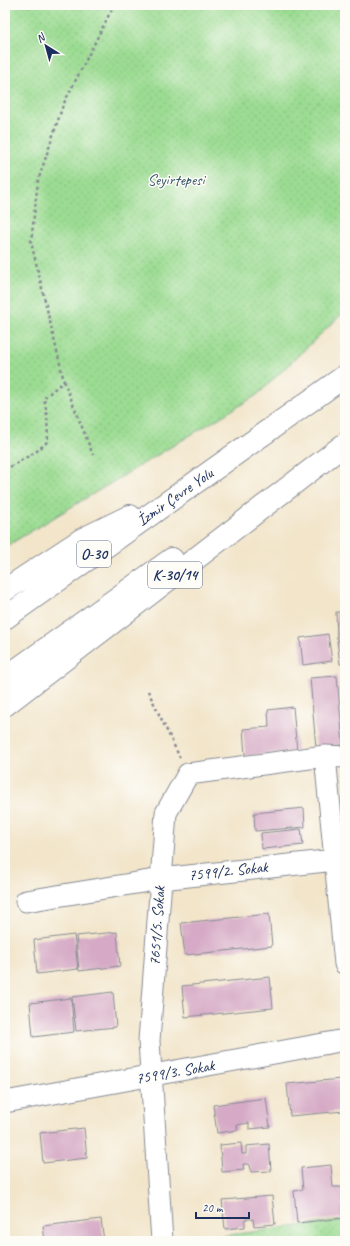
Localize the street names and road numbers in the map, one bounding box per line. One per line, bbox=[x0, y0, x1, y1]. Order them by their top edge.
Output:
street label: İzmir Çevre Yolu bbox=[133, 463, 218, 531]
road number: O-30 bbox=[77, 541, 111, 567]
road number: K-30/14 bbox=[148, 562, 202, 588]
street label: 7599/2. Sokak bbox=[187, 857, 270, 885]
street label: 7651/5. Sokak bbox=[144, 884, 170, 966]
street label: 7599/3. Sokak bbox=[134, 1055, 217, 1089]

